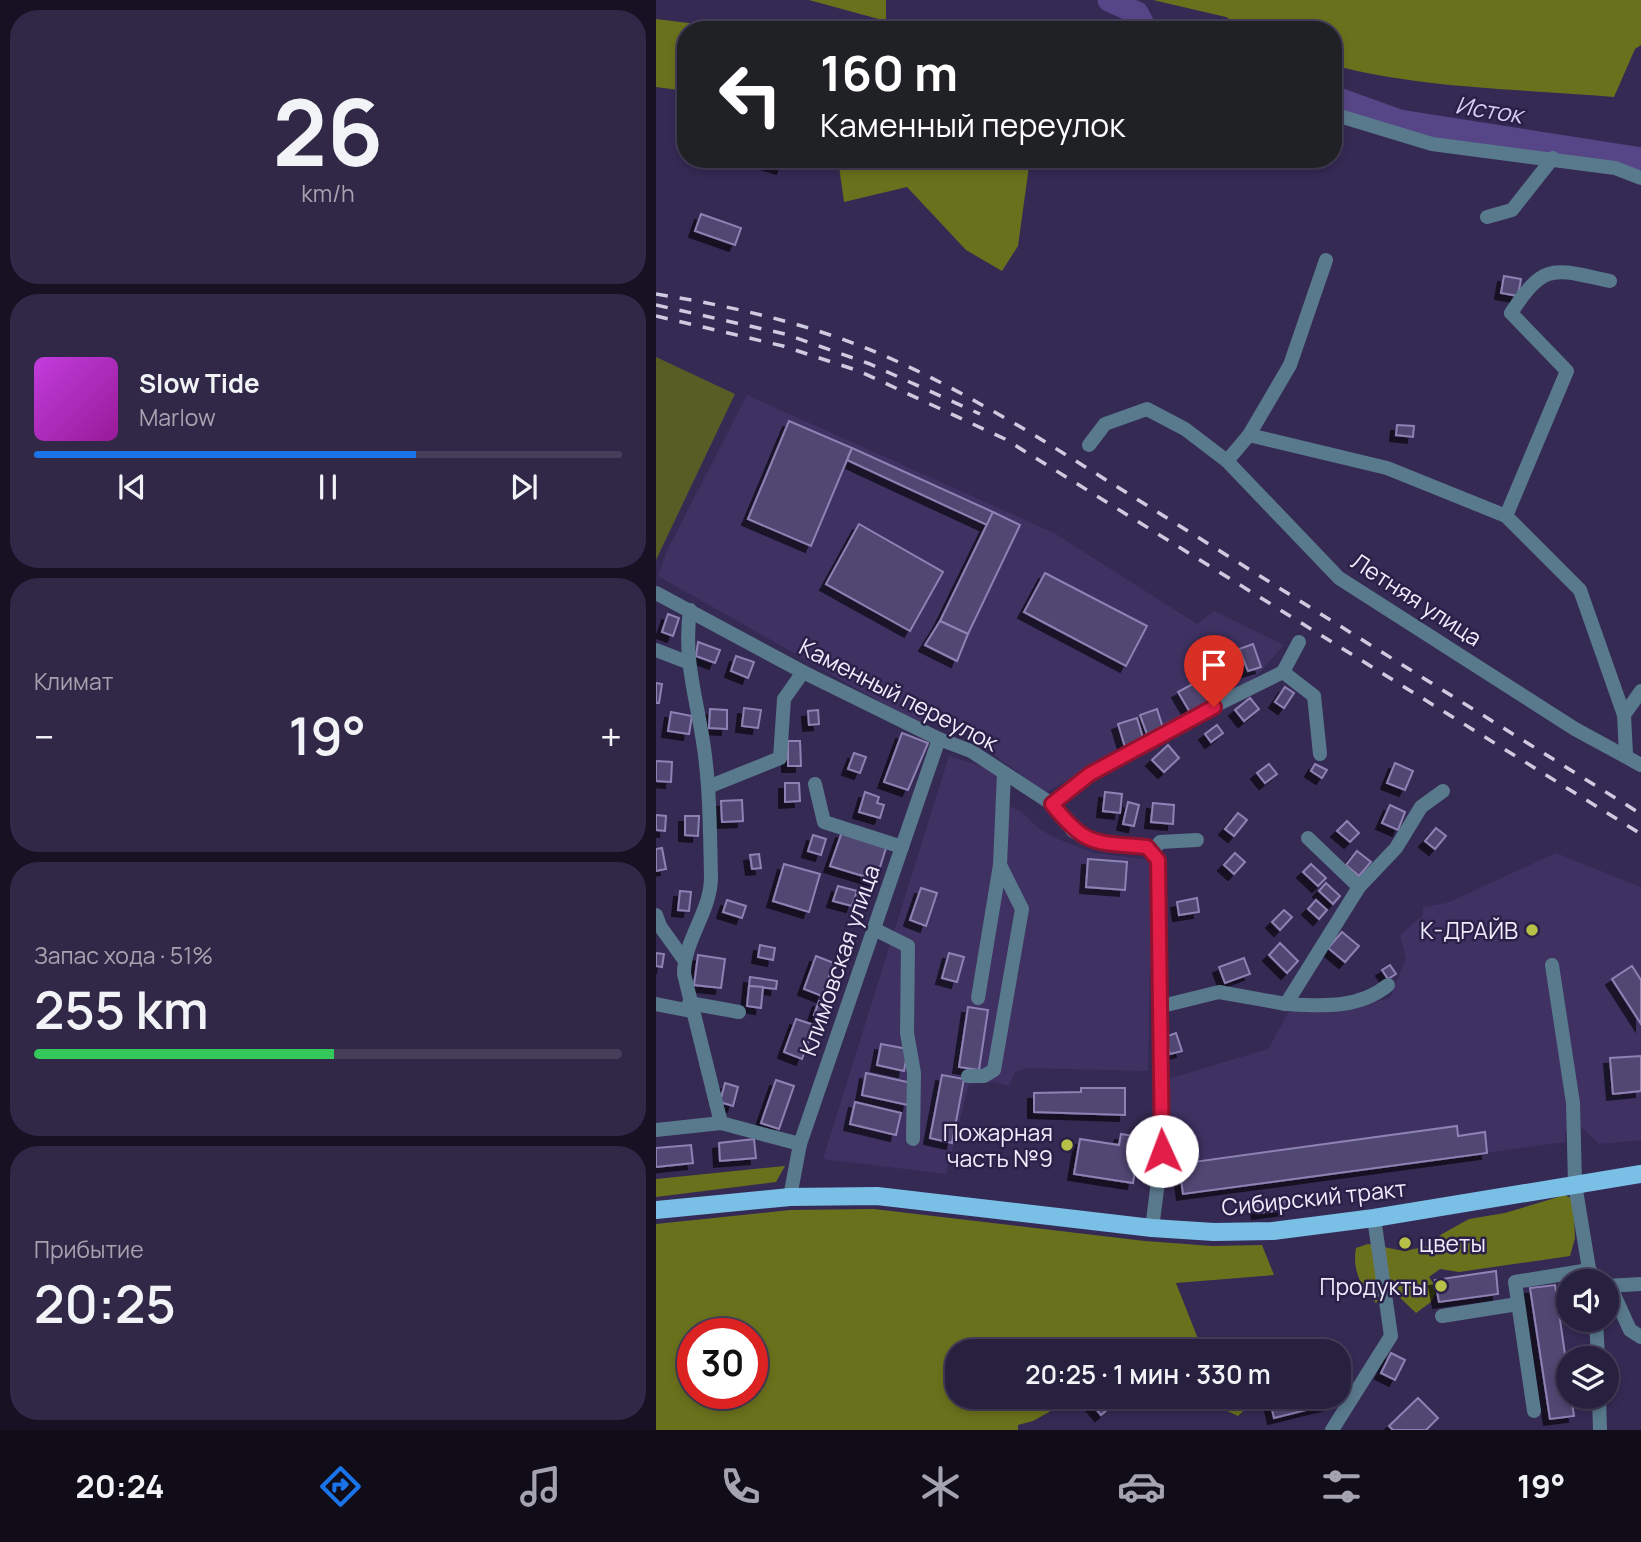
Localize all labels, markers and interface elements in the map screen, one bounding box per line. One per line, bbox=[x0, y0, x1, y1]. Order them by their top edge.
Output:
text: 160 m bbox=[820, 39, 958, 106]
icon: left bbox=[705, 49, 796, 140]
text: 26 bbox=[273, 69, 383, 193]
water label: Исток bbox=[1453, 87, 1528, 131]
text: Каменный переулок bbox=[820, 103, 1125, 147]
text: km/h bbox=[301, 177, 355, 209]
text: Slow Tide bbox=[139, 365, 260, 401]
text: Marlow bbox=[139, 401, 216, 433]
icon: previous bbox=[113, 468, 151, 506]
icon: pause bbox=[309, 468, 347, 506]
icon: next bbox=[505, 468, 543, 506]
street label: Летняя улица bbox=[1346, 545, 1488, 653]
street label: Каменный переулок bbox=[794, 630, 1005, 758]
pin bbox=[1184, 635, 1244, 707]
icon: arrive bbox=[1195, 646, 1233, 684]
text: Климат bbox=[34, 665, 113, 697]
text: 19° bbox=[288, 700, 366, 771]
text: − bbox=[34, 710, 55, 762]
text: + bbox=[600, 710, 622, 762]
street label: Климовская улица bbox=[791, 860, 887, 1060]
place label: К-ДРАЙВ bbox=[1420, 914, 1518, 946]
marker: К-ДРАЙВ bbox=[1524, 922, 1540, 938]
text: Запас хода · 51% bbox=[34, 939, 213, 971]
text: 255 km bbox=[34, 974, 209, 1045]
position arrow bbox=[1125, 1114, 1199, 1188]
place label: Пожарная часть №9 bbox=[943, 1116, 1053, 1174]
marker: Пожарная часть №9 bbox=[1059, 1137, 1075, 1153]
street label: Сибирский тракт bbox=[1220, 1171, 1408, 1223]
place label: цветы bbox=[1419, 1227, 1486, 1259]
text: Прибытие bbox=[34, 1233, 144, 1265]
marker: цветы bbox=[1397, 1235, 1413, 1251]
text: 20:25 bbox=[34, 1268, 176, 1339]
map controls bbox=[1556, 1269, 1619, 1409]
button: sound bbox=[1556, 1269, 1619, 1332]
place label: Продукты bbox=[1320, 1270, 1427, 1302]
marker: Продукты bbox=[1433, 1278, 1449, 1294]
speed limit sign: 30 bbox=[677, 1318, 768, 1409]
button: layers bbox=[1556, 1346, 1619, 1409]
text: 20:25 · 1 мин · 330 m bbox=[1025, 1356, 1271, 1392]
icon: directions bbox=[316, 1462, 365, 1511]
icon: music bbox=[516, 1462, 565, 1511]
icon: phone bbox=[716, 1462, 765, 1511]
icon: climate bbox=[916, 1462, 965, 1511]
icon: car bbox=[1117, 1462, 1166, 1511]
icon: filters bbox=[1317, 1462, 1366, 1511]
text: 20:24 bbox=[76, 1464, 165, 1508]
text: 19° bbox=[1517, 1464, 1565, 1508]

